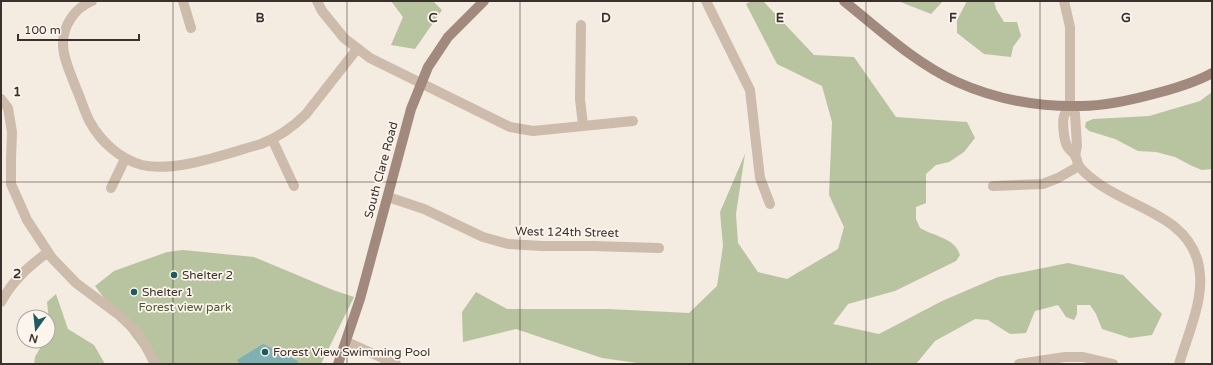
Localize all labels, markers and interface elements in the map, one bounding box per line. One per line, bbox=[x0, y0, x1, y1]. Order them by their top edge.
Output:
text: B bbox=[255, 10, 265, 26]
text: C bbox=[428, 10, 438, 26]
text: D bbox=[601, 10, 611, 26]
text: E bbox=[776, 10, 784, 26]
text: F bbox=[949, 10, 957, 26]
text: G bbox=[1121, 10, 1131, 26]
scale bar bbox=[18, 16, 139, 42]
text: 100 m bbox=[24, 23, 61, 37]
text: 1 bbox=[13, 84, 21, 100]
street label: South Clare Road bbox=[361, 120, 401, 220]
street label: West 124th Street bbox=[515, 224, 619, 240]
text: 2 bbox=[13, 266, 21, 282]
place label: Shelter 2 bbox=[182, 268, 233, 282]
marker: Shelter 2 bbox=[169, 270, 179, 280]
place label: Shelter 1 bbox=[142, 285, 193, 299]
marker: Shelter 1 bbox=[129, 287, 139, 297]
park label: Forest view park bbox=[139, 300, 232, 314]
north arrow bbox=[16, 309, 56, 349]
text: N bbox=[28, 331, 39, 346]
place label: Forest View Swimming Pool bbox=[273, 345, 430, 359]
marker: Forest View Swimming Pool bbox=[260, 347, 270, 357]

